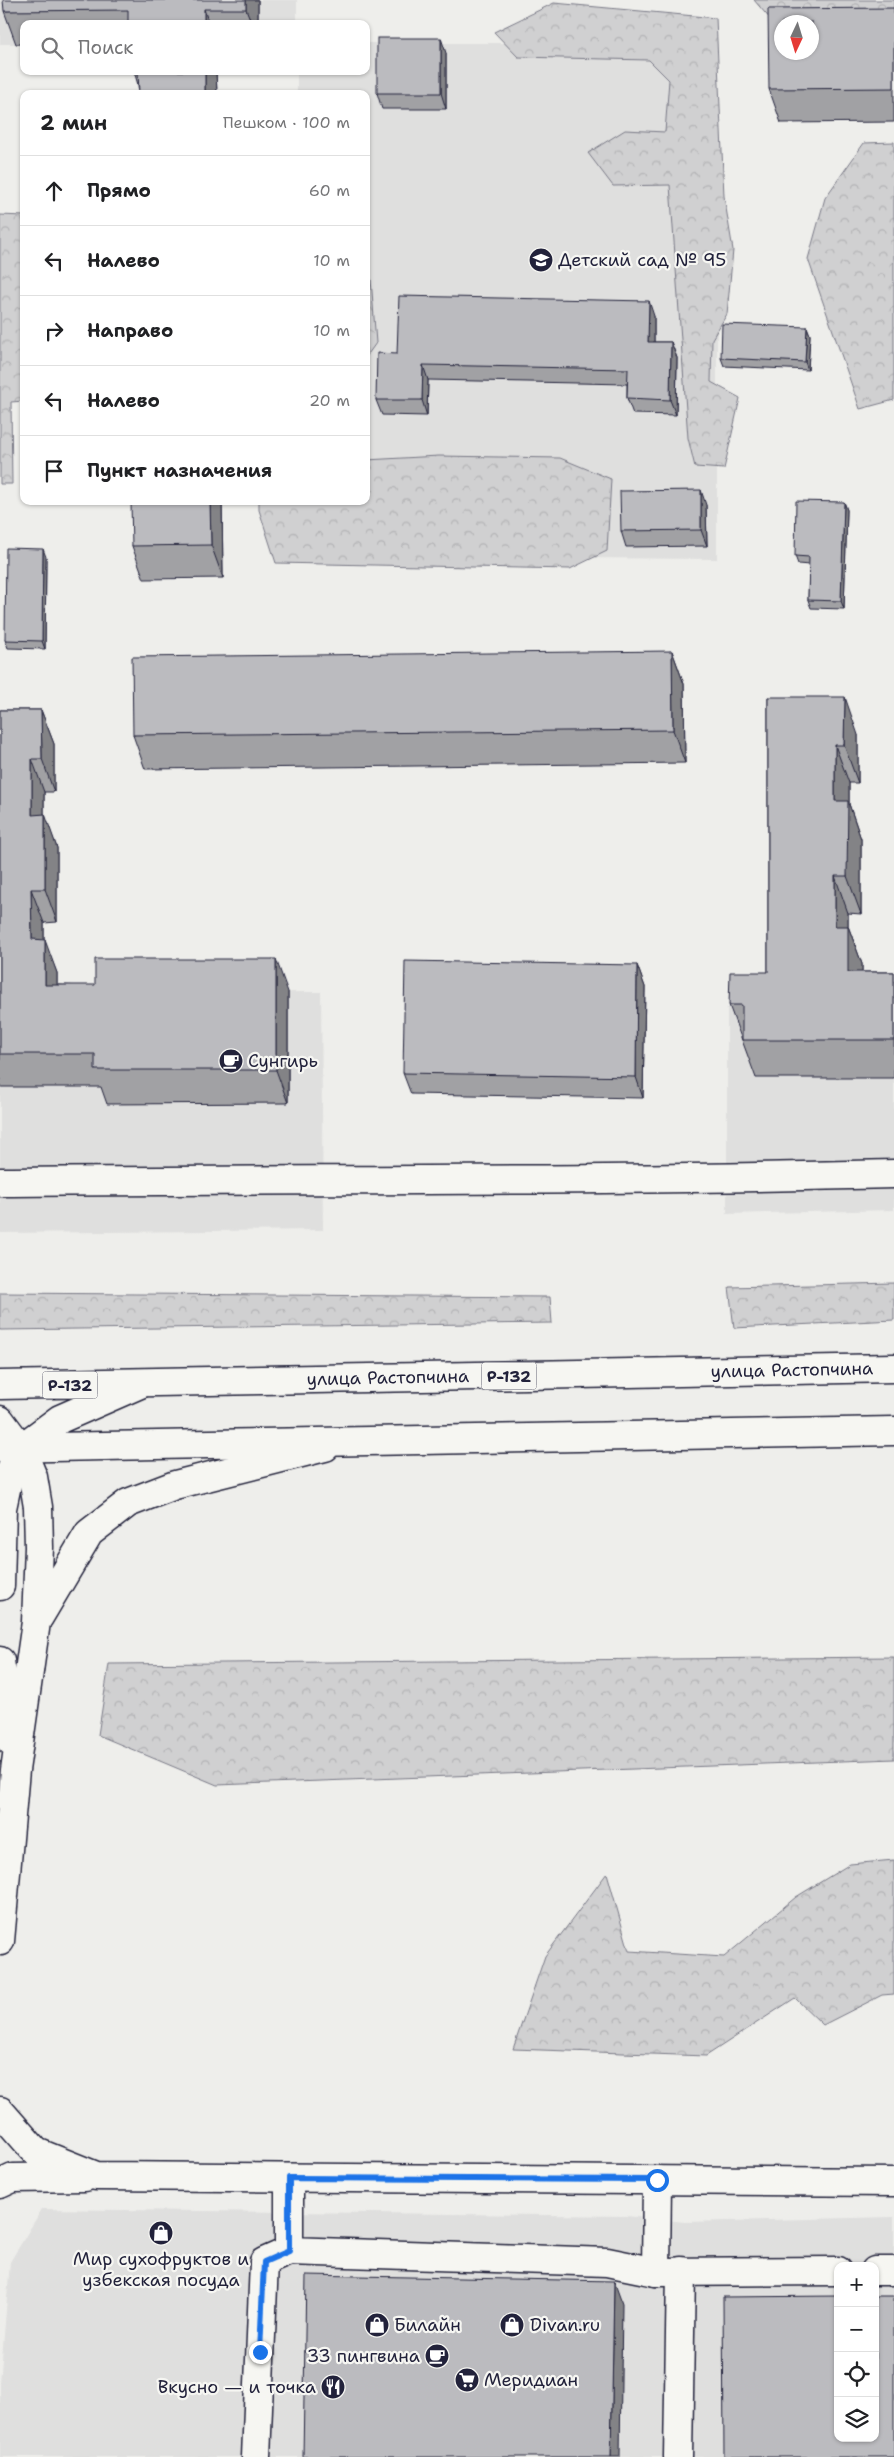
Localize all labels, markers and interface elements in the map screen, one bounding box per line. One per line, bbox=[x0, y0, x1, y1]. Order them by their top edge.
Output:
north arrow bbox=[774, 15, 819, 60]
search box bbox=[20, 20, 370, 75]
icon: search bbox=[38, 34, 66, 62]
text: Поиск bbox=[78, 35, 133, 60]
text: 2 мин bbox=[40, 109, 107, 137]
text: Пешком · 100 m bbox=[223, 112, 350, 133]
icon: ahead bbox=[40, 177, 68, 205]
text: Прямо bbox=[87, 178, 151, 203]
text: 60 m bbox=[309, 180, 350, 201]
icon: left bbox=[40, 247, 68, 275]
school or university icon: Детский сад № 95 bbox=[528, 247, 554, 273]
text: Налево bbox=[87, 248, 160, 273]
place label: Детский сад № 95 bbox=[558, 248, 726, 272]
text: 10 m bbox=[313, 250, 350, 271]
icon: right bbox=[40, 317, 68, 345]
text: Направо bbox=[87, 318, 173, 343]
text: 10 m bbox=[313, 320, 350, 341]
icon: left bbox=[40, 387, 68, 415]
text: Налево bbox=[87, 388, 160, 413]
text: 20 m bbox=[309, 390, 350, 411]
icon: arrive bbox=[40, 457, 68, 485]
text: Пункт назначения bbox=[87, 458, 272, 483]
cafe icon: Сунгирь bbox=[218, 1048, 244, 1074]
place label: Сунгирь bbox=[248, 1049, 318, 1073]
street label: улица Растопчина bbox=[710, 1356, 873, 1383]
road number: Р-132 bbox=[482, 1362, 536, 1390]
street label: улица Растопчина bbox=[306, 1364, 469, 1391]
road number: Р-132 bbox=[42, 1372, 98, 1398]
route start bbox=[646, 2169, 669, 2192]
shop icon: Мир сухофруктов и узбекская посуда bbox=[148, 2220, 174, 2246]
place label: Мир сухофруктов и узбекская посуда bbox=[73, 2247, 249, 2292]
map controls bbox=[834, 2262, 879, 2442]
button: + bbox=[834, 2262, 879, 2307]
button: − bbox=[834, 2307, 879, 2352]
shop icon: Билайн bbox=[364, 2312, 390, 2338]
shop icon: Divan.ru bbox=[499, 2312, 525, 2338]
place label: Билайн bbox=[394, 2313, 461, 2337]
place label: Divan.ru bbox=[530, 2313, 600, 2337]
route end bbox=[249, 2341, 272, 2364]
cafe icon: 33 пингвина bbox=[424, 2343, 450, 2369]
place label: 33 пингвина bbox=[307, 2344, 420, 2368]
button: locate bbox=[834, 2352, 879, 2397]
supermarket icon: Меридиан bbox=[454, 2367, 480, 2393]
place label: Меридиан bbox=[484, 2368, 578, 2392]
restaurant icon: Вкусно — и точка bbox=[320, 2374, 346, 2400]
place label: Вкусно — и точка bbox=[158, 2375, 316, 2399]
button: layers bbox=[834, 2397, 879, 2442]

